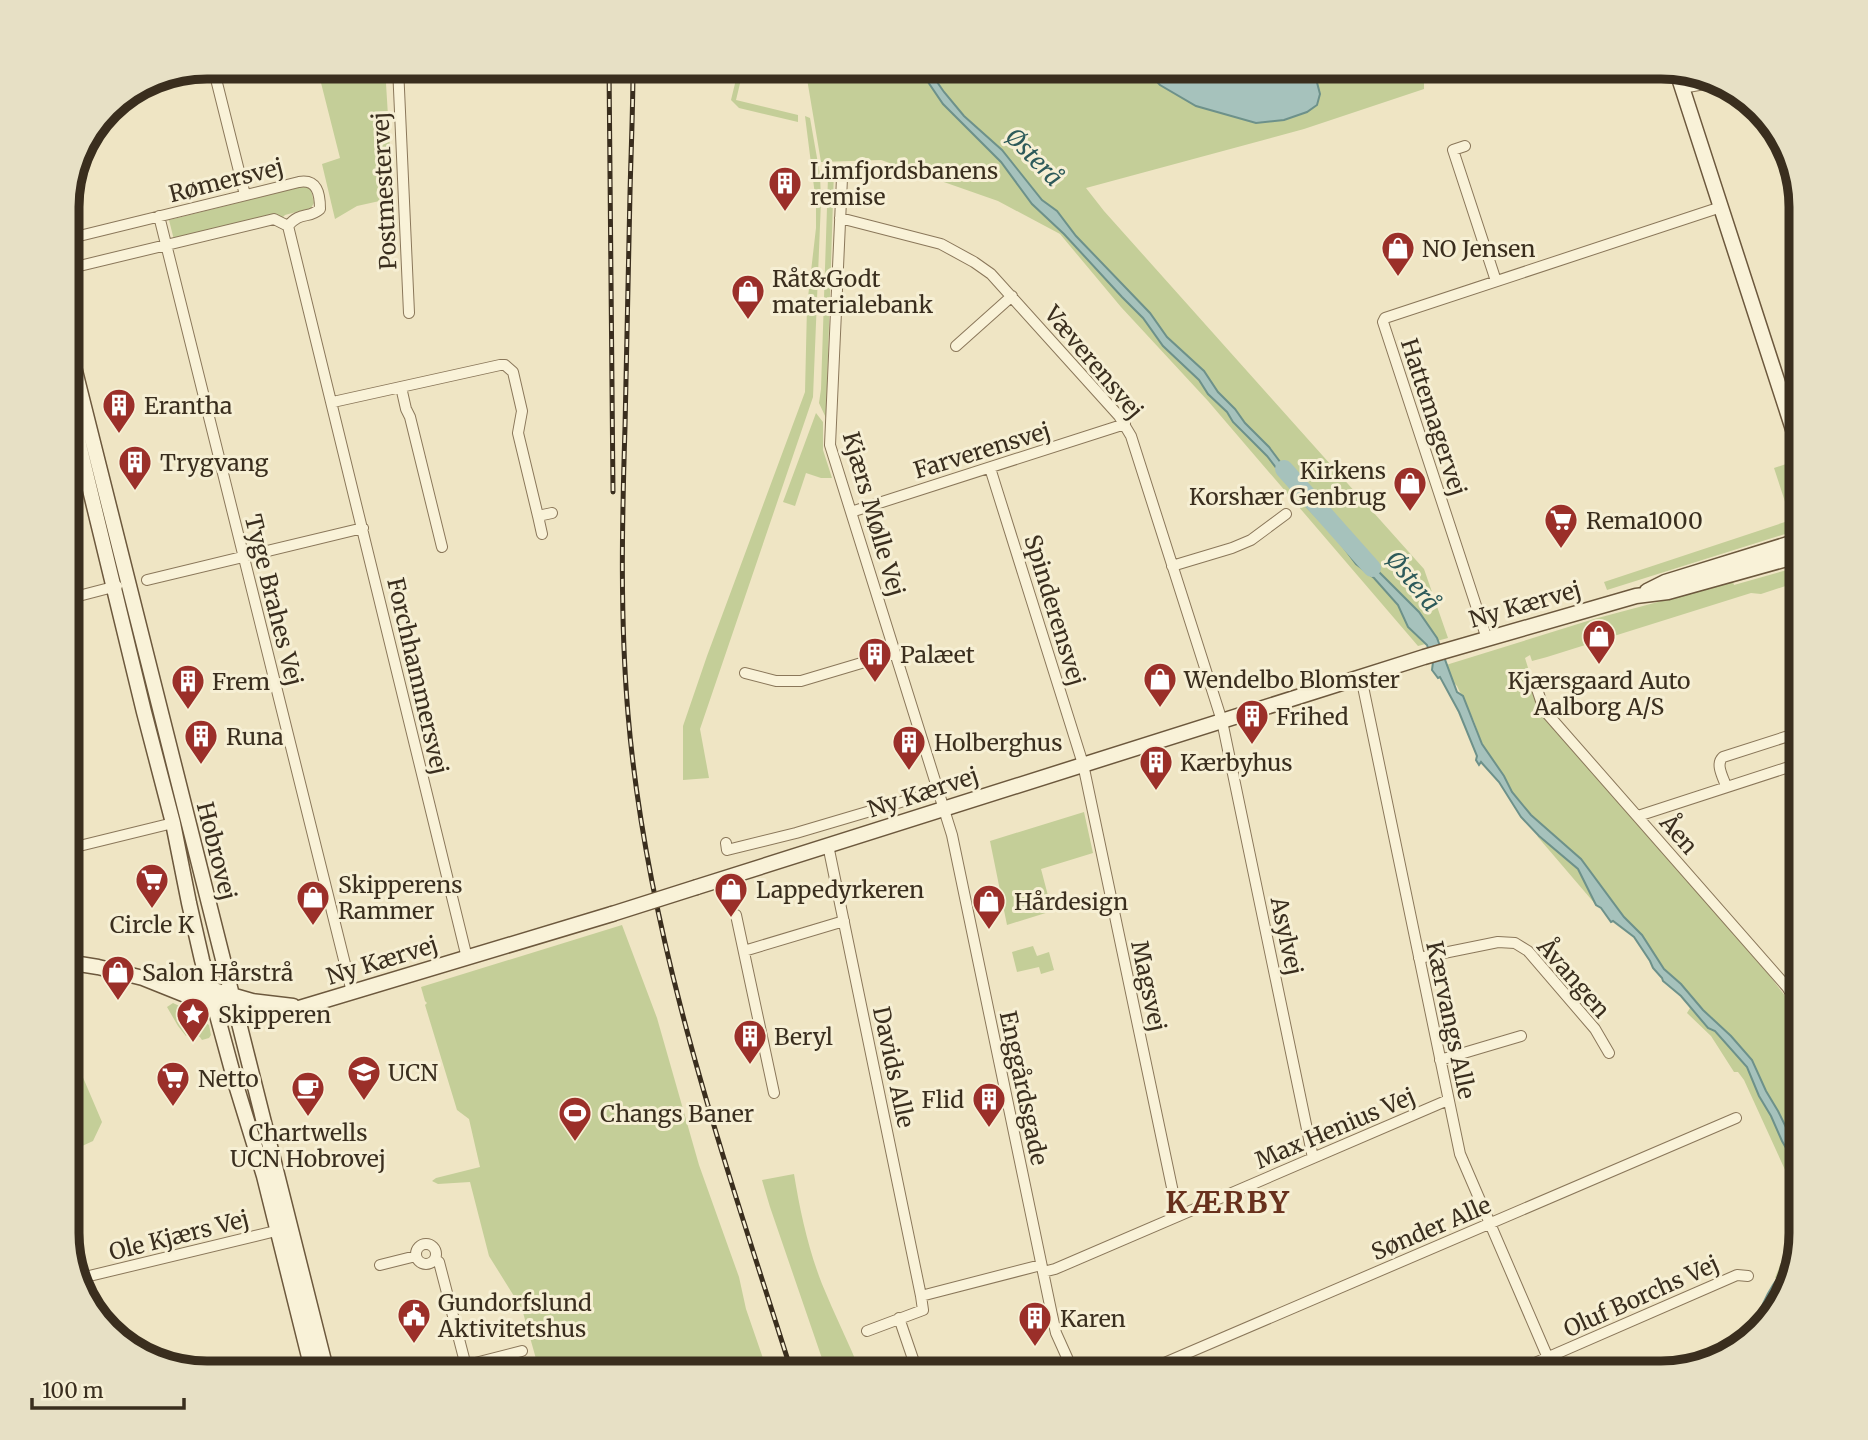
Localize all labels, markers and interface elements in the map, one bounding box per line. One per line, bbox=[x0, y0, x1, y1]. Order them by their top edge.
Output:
street label: Postmestervej bbox=[365, 111, 403, 271]
water label: Østerå bbox=[999, 121, 1069, 193]
street label: Rømersvej bbox=[166, 152, 286, 208]
place label: Limfjordsbanens remise bbox=[810, 156, 998, 211]
building icon: Limfjordsbanens remise bbox=[766, 164, 804, 213]
shop icon: NO Jensen bbox=[1379, 229, 1417, 278]
place label: NO Jensen bbox=[1422, 234, 1536, 263]
place label: Råt&Godt materialebank bbox=[772, 264, 933, 319]
shop icon: Råt&Godt materialebank bbox=[729, 272, 767, 321]
street label: Væverensvej bbox=[1038, 299, 1150, 424]
street label: Hattemagervej bbox=[1395, 335, 1473, 499]
building icon: Erantha bbox=[100, 386, 138, 435]
place label: Erantha bbox=[144, 391, 232, 420]
street label: Farverensvej bbox=[910, 415, 1054, 485]
street label: Kjærs Mølle Vej bbox=[837, 428, 911, 600]
building icon: Trygvang bbox=[116, 443, 154, 492]
place label: Trygvang bbox=[160, 448, 268, 477]
place label: Kirkens Korshær Genbrug bbox=[1189, 456, 1386, 511]
shop icon: Kirkens Korshær Genbrug bbox=[1391, 464, 1429, 513]
supermarket icon: Rema1000 bbox=[1542, 501, 1580, 550]
place label: Rema1000 bbox=[1586, 506, 1703, 535]
street label: Tyge Brahes Vej bbox=[239, 511, 309, 689]
street label: Spinderensvej bbox=[1018, 531, 1092, 689]
water label: Østerå bbox=[1379, 544, 1447, 618]
street label: Ny Kærvej bbox=[1466, 574, 1584, 634]
street label: Forchhammersvej bbox=[381, 575, 455, 777]
shop icon: Kjærsgaard Auto Aalborg A/S bbox=[1580, 617, 1618, 666]
building icon: Palæet bbox=[856, 635, 894, 684]
place label: Palæet bbox=[900, 640, 975, 669]
shop icon: Wendelbo Blomster bbox=[1141, 660, 1179, 709]
building icon: Frem bbox=[169, 662, 207, 711]
place label: Wendelbo Blomster bbox=[1183, 665, 1400, 694]
place label: Kjærsgaard Auto Aalborg A/S bbox=[1508, 666, 1690, 721]
place label: Frem bbox=[212, 667, 270, 696]
building icon: Frihed bbox=[1233, 697, 1271, 746]
place label: Frihed bbox=[1276, 702, 1349, 731]
building icon: Runa bbox=[182, 717, 220, 766]
place label: Runa bbox=[226, 722, 284, 751]
building icon: Holberghus bbox=[890, 723, 928, 772]
place label: Holberghus bbox=[934, 728, 1062, 757]
building icon: Kærbyhus bbox=[1137, 743, 1175, 792]
place label: Kærbyhus bbox=[1180, 748, 1293, 777]
street label: Ny Kærvej bbox=[864, 760, 982, 824]
street label: Hobrovej bbox=[191, 799, 243, 903]
street label: Åen bbox=[1653, 807, 1705, 860]
supermarket icon: Circle K bbox=[133, 861, 171, 910]
place label: Skipperens Rammer bbox=[338, 870, 463, 925]
shop icon: Lappedyrkeren bbox=[712, 870, 750, 919]
place label: Lappedyrkeren bbox=[756, 875, 924, 904]
shop icon: Skipperens Rammer bbox=[294, 878, 332, 927]
shop icon: Hårdesign bbox=[970, 882, 1008, 931]
place label: Hårdesign bbox=[1014, 887, 1128, 916]
street label: Asylvej bbox=[1264, 893, 1309, 978]
place label: Circle K bbox=[110, 910, 195, 939]
street label: Ny Kærvej bbox=[323, 929, 441, 991]
street label: Åvangen bbox=[1531, 931, 1617, 1024]
street label: Magsvej bbox=[1125, 938, 1173, 1034]
street label: Kærvangs Alle bbox=[1420, 939, 1482, 1101]
shop icon: Salon Hårstrå bbox=[99, 953, 137, 1002]
place label: Salon Hårstrå bbox=[142, 958, 293, 987]
place icon: Skipperen bbox=[174, 995, 212, 1044]
place label: Skipperen bbox=[218, 1000, 331, 1029]
street label: Davids Alle bbox=[867, 1004, 921, 1130]
street label: Enggårdsgade bbox=[994, 1008, 1054, 1168]
building icon: Beryl bbox=[731, 1017, 769, 1066]
place label: Beryl bbox=[774, 1022, 833, 1051]
school or university icon: UCN bbox=[345, 1053, 383, 1102]
place label: UCN bbox=[388, 1058, 438, 1087]
supermarket icon: Netto bbox=[154, 1059, 192, 1108]
place label: Netto bbox=[198, 1064, 259, 1093]
cafe icon: Chartwells UCN Hobrovej bbox=[289, 1069, 327, 1118]
building icon: Flid bbox=[970, 1080, 1008, 1129]
street label: Max Henius Vej bbox=[1251, 1081, 1419, 1175]
place label: Flid bbox=[922, 1085, 964, 1114]
sports icon: Changs Baner bbox=[556, 1094, 594, 1143]
place label: Changs Baner bbox=[600, 1099, 754, 1128]
place label: Chartwells UCN Hobrovej bbox=[230, 1118, 386, 1173]
district label: KÆRBY bbox=[1165, 1183, 1291, 1221]
street label: Sønder Alle bbox=[1367, 1190, 1495, 1266]
street label: Ole Kjærs Vej bbox=[106, 1204, 252, 1266]
street label: Oluf Borchs Vej bbox=[1559, 1249, 1723, 1343]
place label: Gundorfslund Aktivitetshus bbox=[437, 1288, 592, 1343]
public building icon: Gundorfslund Aktivitetshus bbox=[395, 1296, 433, 1345]
building icon: Karen bbox=[1016, 1299, 1054, 1348]
place label: Karen bbox=[1060, 1304, 1126, 1333]
scale bar bbox=[32, 1366, 184, 1410]
text: 100 m bbox=[42, 1377, 104, 1404]

